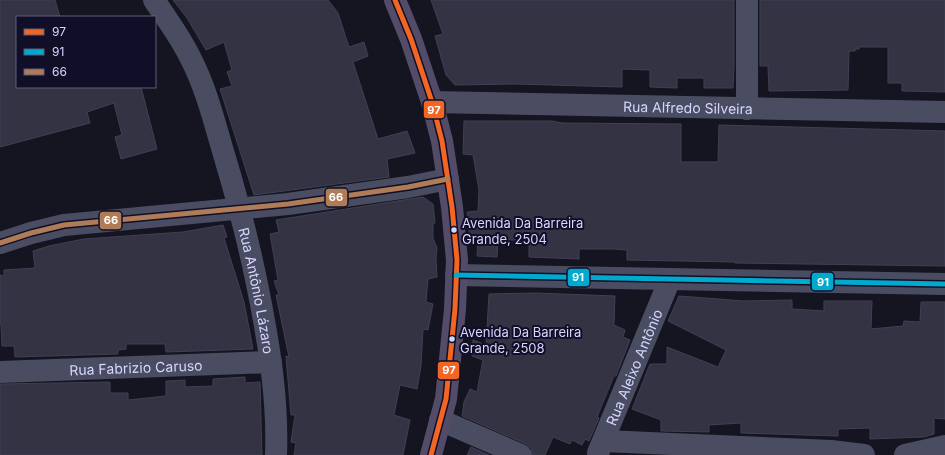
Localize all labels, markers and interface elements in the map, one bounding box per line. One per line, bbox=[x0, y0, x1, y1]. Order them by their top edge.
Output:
legend bbox=[16, 16, 156, 88]
text: 97 bbox=[52, 24, 66, 39]
text: 91 bbox=[52, 44, 64, 59]
text: 66 bbox=[52, 64, 67, 79]
street label: Rua Alfredo Silveira bbox=[623, 97, 753, 117]
line badge: 97 bbox=[423, 100, 445, 119]
text: 97 bbox=[427, 103, 441, 117]
line badge: 66 bbox=[325, 188, 348, 207]
text: 66 bbox=[329, 190, 343, 204]
line badge: 66 bbox=[99, 211, 122, 230]
text: 66 bbox=[104, 213, 118, 227]
place label: Avenida Da Barreira Grande, 2504 bbox=[462, 215, 583, 247]
street label: Rua Antônio Lázaro bbox=[236, 225, 278, 355]
marker: Avenida Da Barreira Grande, 2504 bbox=[449, 225, 459, 235]
line badge: 91 bbox=[567, 268, 590, 287]
text: 91 bbox=[572, 270, 584, 284]
line badge: 91 bbox=[811, 272, 834, 291]
text: 91 bbox=[817, 275, 829, 289]
street label: Rua Aleixo Antônio bbox=[602, 306, 665, 428]
place label: Avenida Da Barreira Grande, 2508 bbox=[460, 324, 581, 356]
marker: Avenida Da Barreira Grande, 2508 bbox=[447, 334, 457, 344]
street label: Rua Fabrizio Caruso bbox=[69, 356, 203, 378]
line badge: 97 bbox=[437, 361, 460, 380]
text: 97 bbox=[442, 363, 456, 377]

